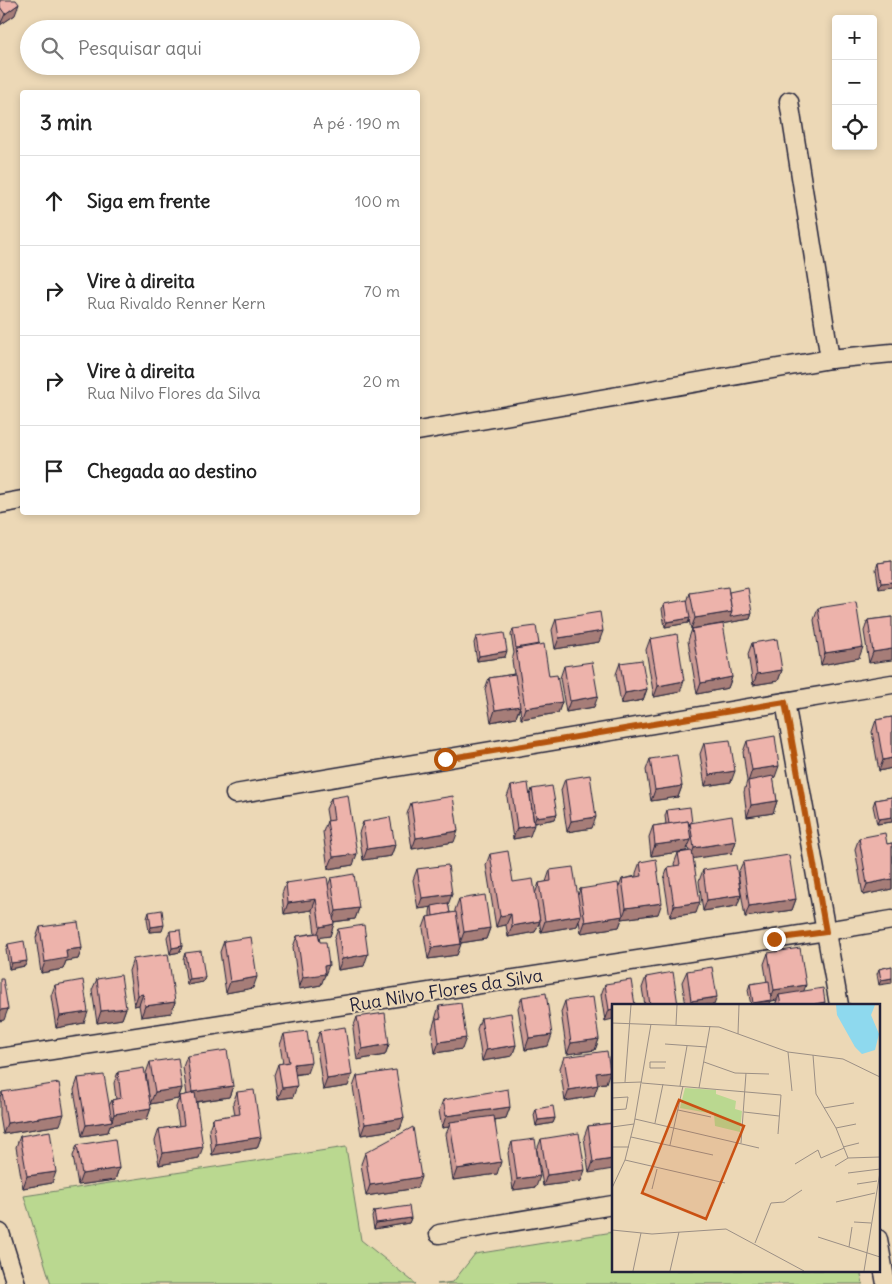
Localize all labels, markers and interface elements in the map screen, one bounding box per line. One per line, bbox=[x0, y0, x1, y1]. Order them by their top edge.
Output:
map controls bbox=[832, 15, 877, 150]
button: + bbox=[832, 15, 877, 60]
search box bbox=[20, 20, 420, 75]
icon: search bbox=[38, 34, 66, 62]
text: Pesquisar aqui bbox=[78, 36, 202, 60]
button: − bbox=[832, 60, 877, 105]
button: locate bbox=[832, 105, 877, 150]
text: 3 min bbox=[40, 109, 92, 136]
text: A pé · 190 m bbox=[313, 113, 400, 133]
icon: ahead bbox=[40, 187, 68, 215]
text: Siga em frente bbox=[87, 189, 210, 213]
text: 100 m bbox=[355, 191, 400, 211]
text: Vire à direita bbox=[87, 269, 195, 293]
icon: right bbox=[40, 277, 68, 305]
text: 70 m bbox=[364, 281, 400, 301]
text: Rua Rivaldo Renner Kern bbox=[87, 293, 266, 313]
text: Vire à direita bbox=[87, 359, 195, 383]
icon: right bbox=[40, 367, 68, 395]
text: 20 m bbox=[363, 371, 400, 391]
text: Rua Nilvo Flores da Silva bbox=[87, 383, 261, 403]
icon: arrive bbox=[40, 457, 68, 485]
text: Chegada ao destino bbox=[87, 459, 257, 483]
route start bbox=[434, 748, 457, 771]
route end bbox=[763, 928, 786, 951]
street label: Rua Nilvo Flores da Silva bbox=[348, 963, 544, 1017]
inset map bbox=[612, 1004, 880, 1272]

